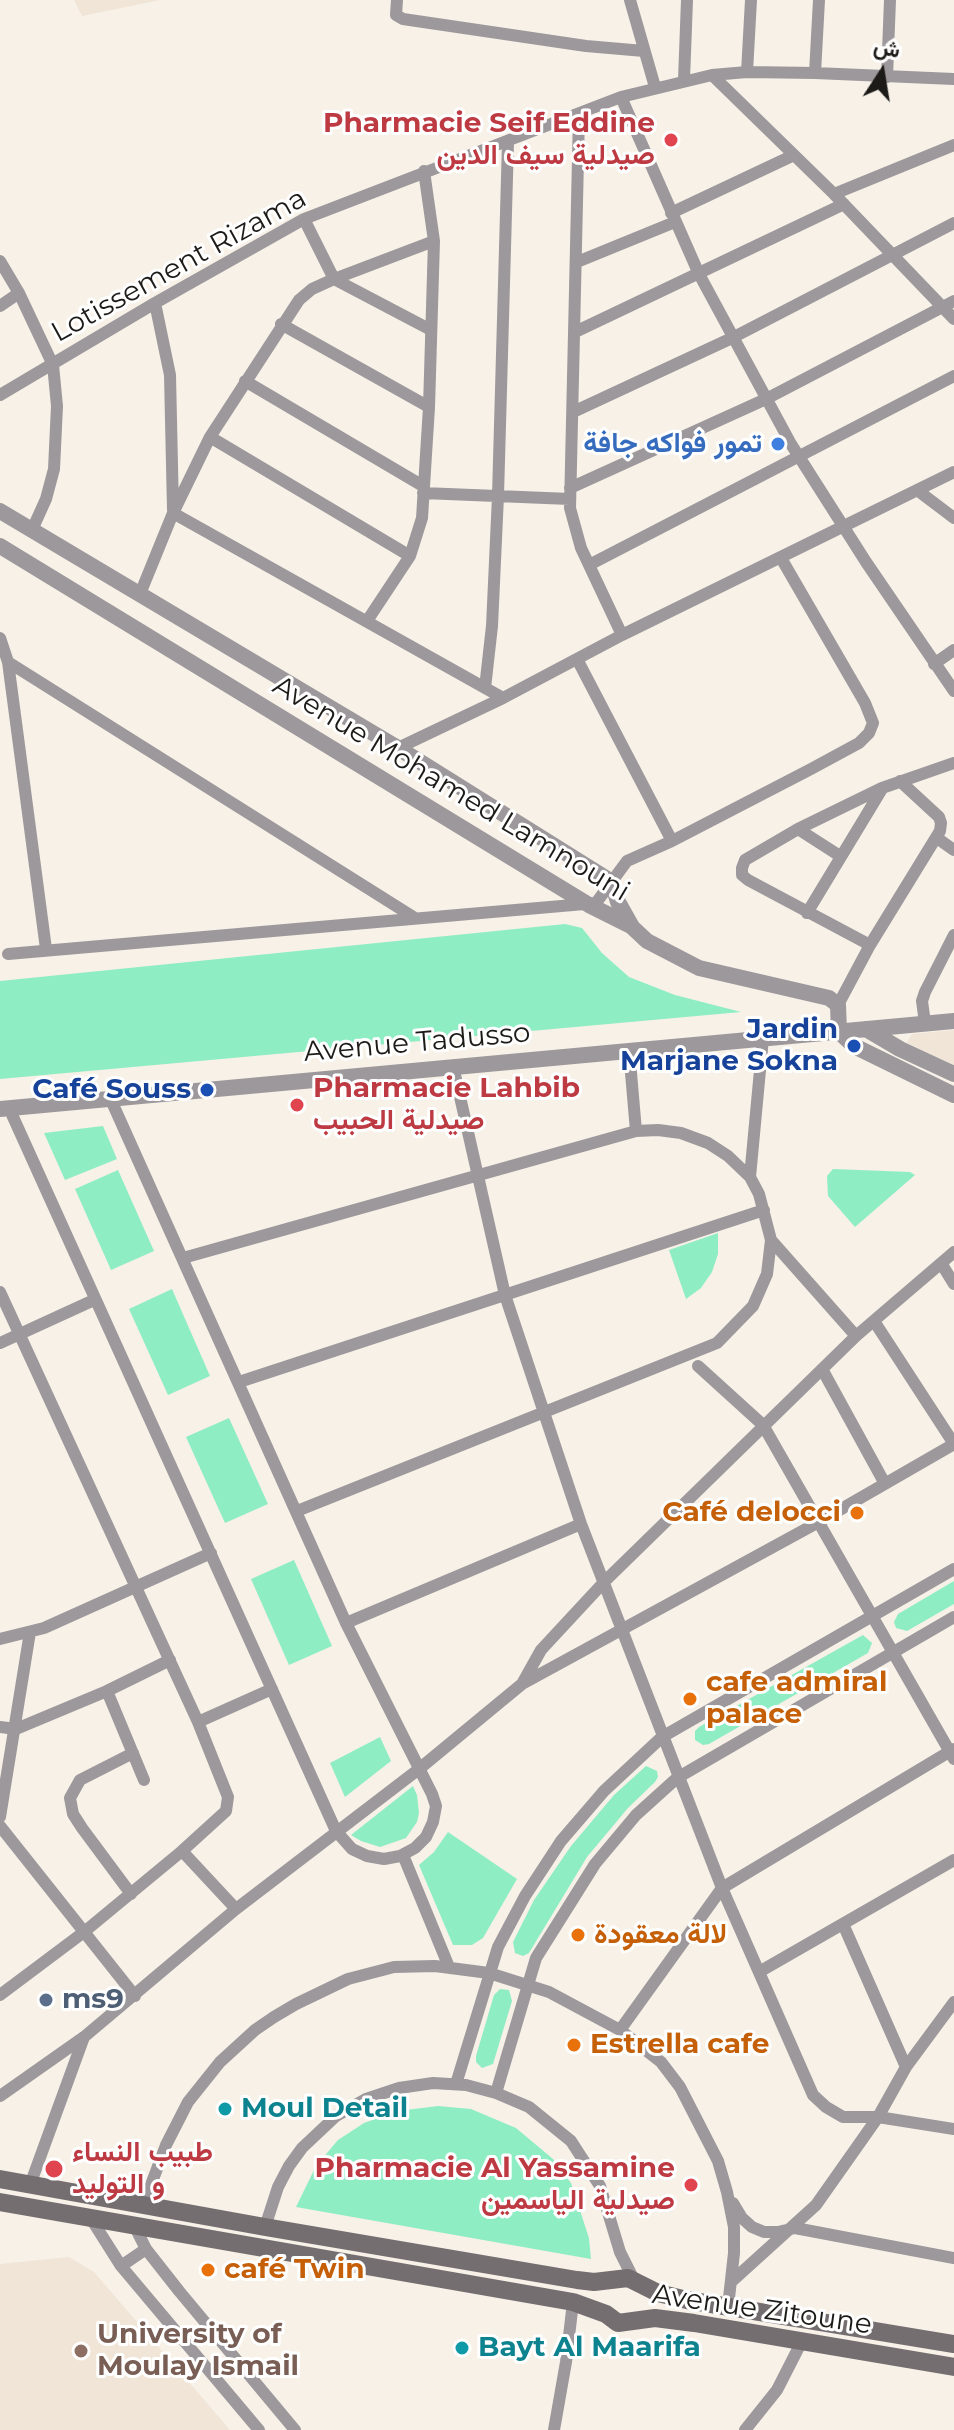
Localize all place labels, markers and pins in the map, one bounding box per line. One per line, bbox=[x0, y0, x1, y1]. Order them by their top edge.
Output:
place label: Pharmacie Seif Eddine صيدلية سيف الدين bbox=[323, 107, 655, 173]
marker: Pharmacie Seif Eddine صيدلية سيف الدين bbox=[662, 131, 680, 149]
place label: تمور فواكه جافة bbox=[583, 427, 762, 461]
marker: تمور فواكه جافة bbox=[769, 435, 787, 453]
place label: Jardin Marjane Sokna bbox=[620, 1013, 838, 1079]
marker: Jardin Marjane Sokna bbox=[845, 1037, 863, 1055]
place label: Pharmacie Lahbib صيدلية الحبيب bbox=[313, 1072, 580, 1138]
place label: Café Souss bbox=[32, 1073, 191, 1107]
marker: Café Souss bbox=[198, 1081, 216, 1099]
marker: Pharmacie Lahbib صيدلية الحبيب bbox=[288, 1096, 306, 1114]
place label: Café delocci bbox=[662, 1496, 841, 1530]
marker: Café delocci bbox=[848, 1504, 866, 1522]
place label: cafe admiral palace bbox=[706, 1666, 887, 1732]
marker: cafe admiral palace bbox=[681, 1690, 699, 1708]
place label: لالة معقودة bbox=[594, 1918, 727, 1952]
marker: لالة معقودة bbox=[569, 1926, 587, 1944]
place label: ms9 bbox=[62, 1983, 124, 2017]
marker: ms9 bbox=[37, 1991, 55, 2009]
place label: Estrella cafe bbox=[590, 2028, 769, 2062]
marker: Estrella cafe bbox=[565, 2036, 583, 2054]
place label: Moul Detail bbox=[241, 2092, 408, 2126]
marker: Moul Detail bbox=[216, 2100, 234, 2118]
place label: طبيب النساء و التوليد bbox=[72, 2136, 213, 2202]
place label: Pharmacie Al Yassamine صيدلية الياسمين bbox=[315, 2152, 675, 2218]
marker: طبيب النساء و التوليد bbox=[43, 2158, 65, 2180]
marker: Pharmacie Al Yassamine صيدلية الياسمين bbox=[682, 2176, 700, 2194]
place label: café Twin bbox=[224, 2253, 364, 2287]
marker: café Twin bbox=[199, 2261, 217, 2279]
place label: University of Moulay Ismail bbox=[97, 2318, 299, 2384]
place label: Bayt Al Maarifa bbox=[478, 2331, 701, 2365]
marker: Bayt Al Maarifa bbox=[453, 2339, 471, 2357]
marker: University of Moulay Ismail bbox=[72, 2342, 90, 2360]

